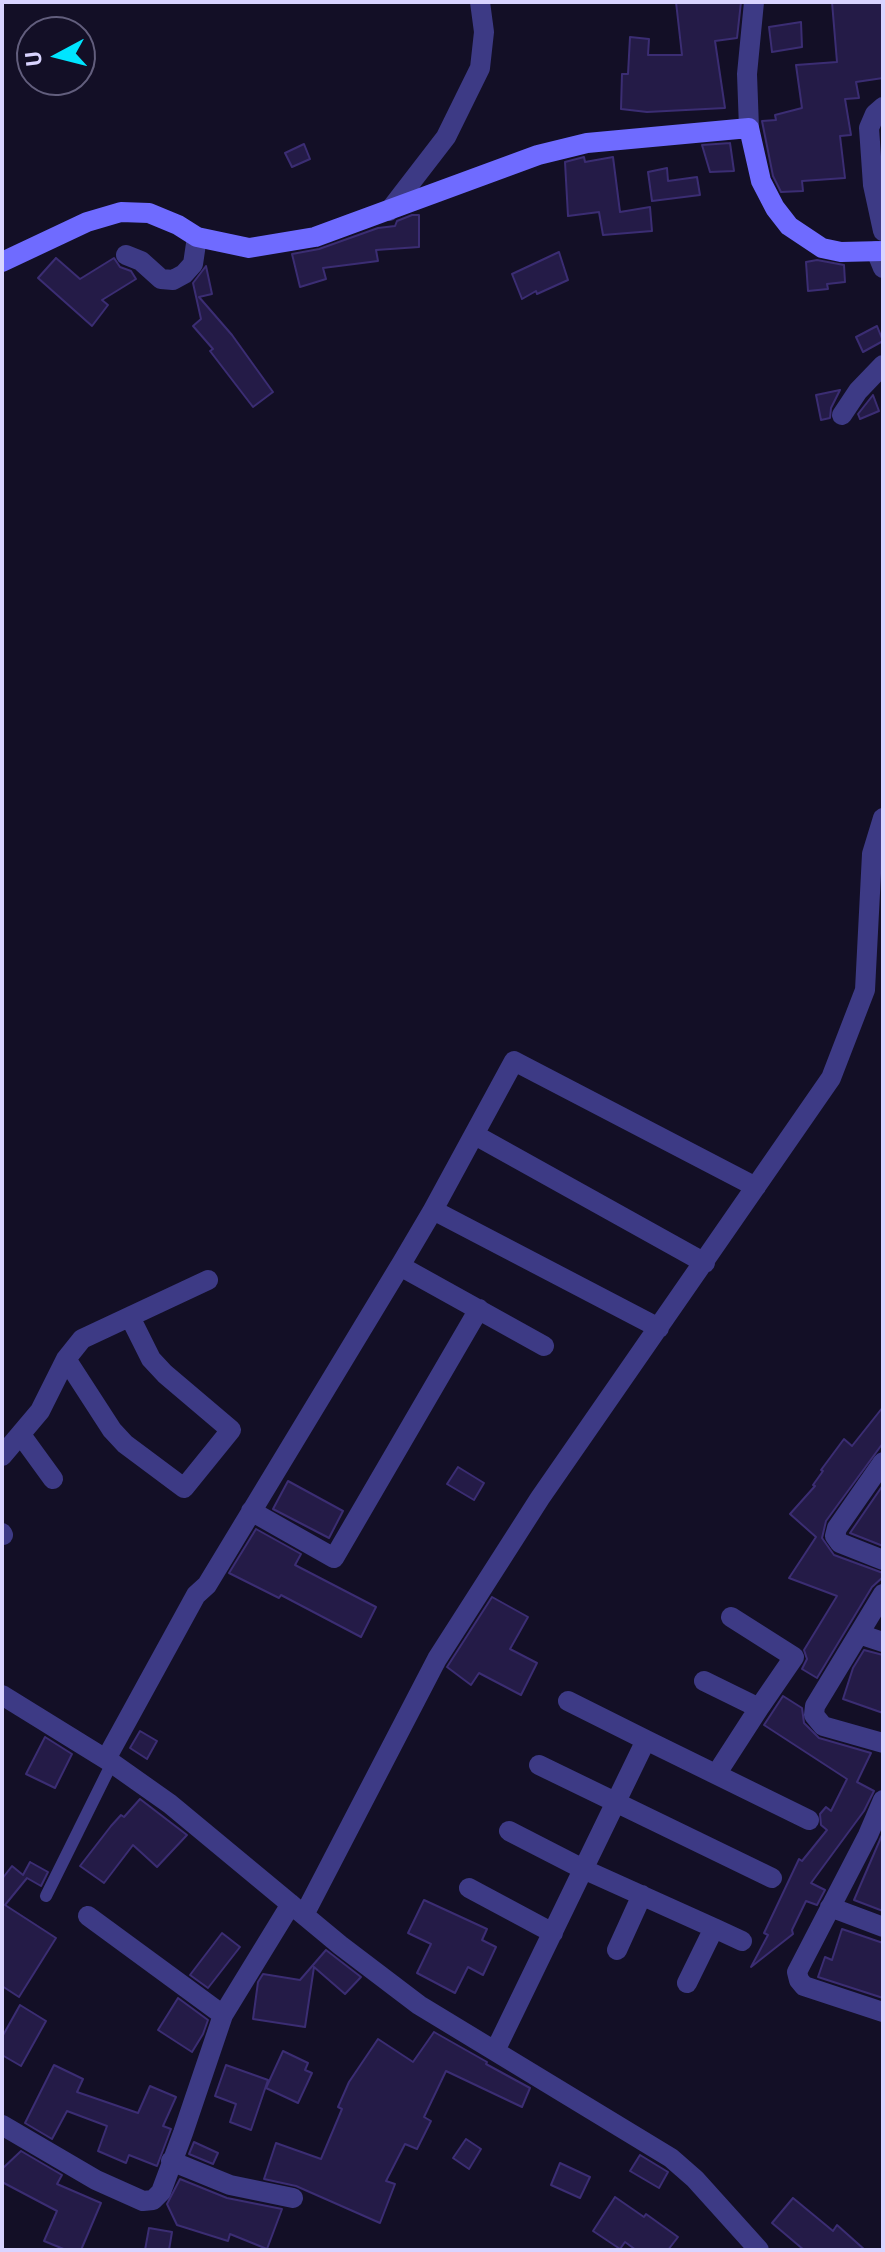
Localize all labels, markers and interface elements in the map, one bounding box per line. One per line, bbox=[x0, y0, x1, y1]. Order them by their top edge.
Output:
north arrow bbox=[16, 16, 96, 96]
text: U bbox=[20, 50, 47, 67]

